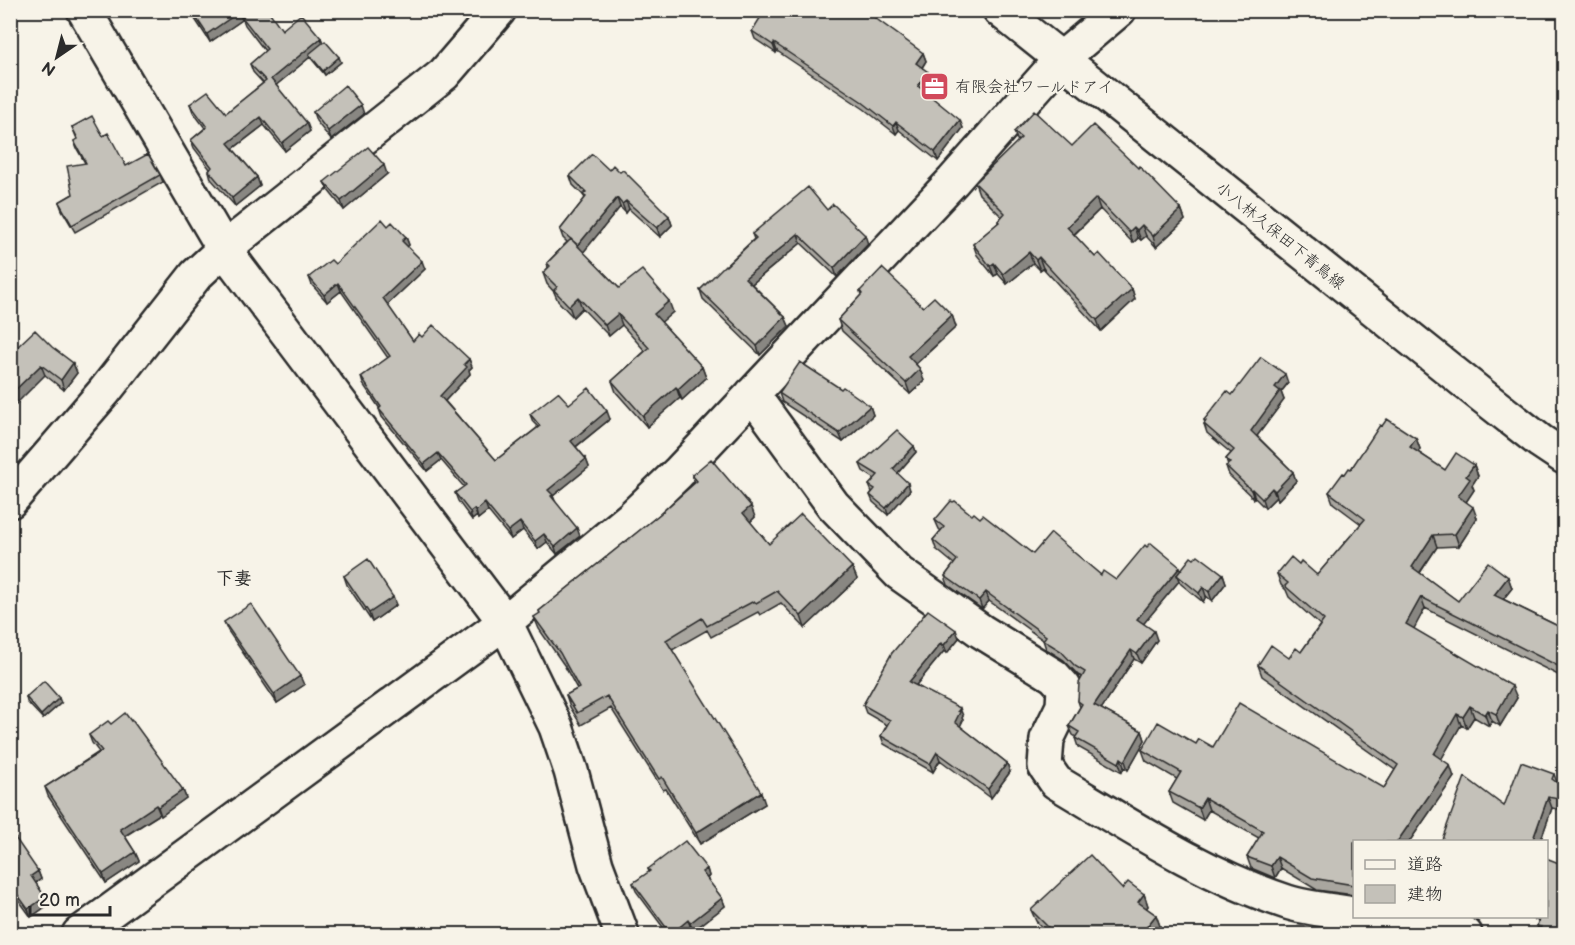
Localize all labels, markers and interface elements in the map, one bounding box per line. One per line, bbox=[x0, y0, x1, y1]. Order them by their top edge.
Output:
north arrow bbox=[27, 27, 87, 87]
text: N bbox=[39, 57, 60, 79]
office icon: 有限会社ワールドアイ bbox=[918, 70, 950, 102]
place label: 有限会社ワールドアイ bbox=[955, 78, 1113, 97]
street label: 小八林久保田下青鳥線 bbox=[1212, 178, 1348, 294]
district label: 下妻 bbox=[216, 568, 252, 589]
legend bbox=[1353, 840, 1548, 918]
text: 道路 bbox=[1407, 854, 1443, 875]
scale bar bbox=[30, 879, 110, 917]
text: 建物 bbox=[1407, 884, 1443, 905]
text: 20 m bbox=[39, 890, 80, 911]

